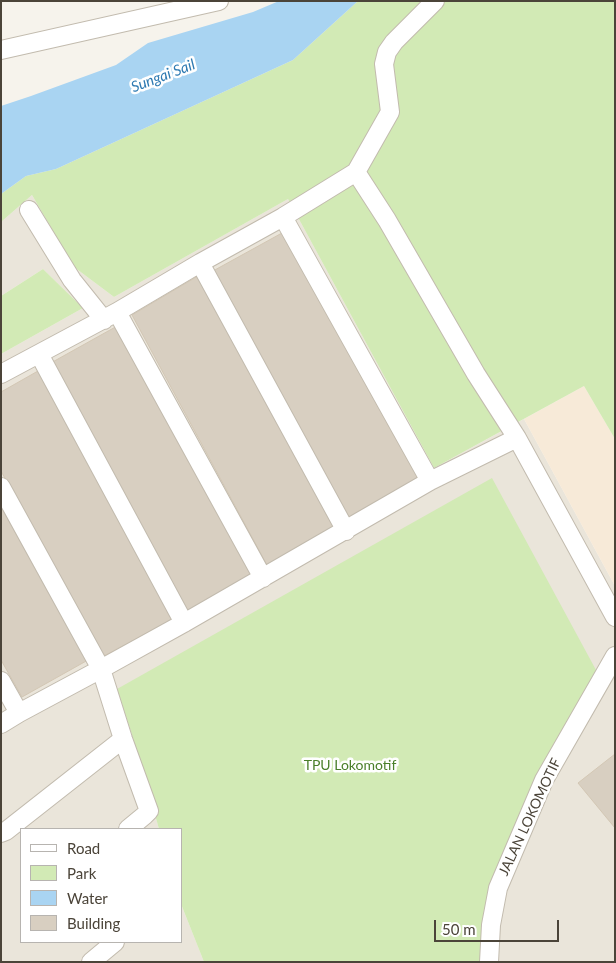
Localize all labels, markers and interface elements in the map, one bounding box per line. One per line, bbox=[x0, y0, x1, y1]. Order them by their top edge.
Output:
water label: Sungai Sail bbox=[128, 56, 198, 96]
street label: JALAN LOKOMOTIF bbox=[495, 756, 565, 878]
park label: TPU Lokomotif bbox=[304, 757, 396, 773]
legend bbox=[20, 828, 182, 943]
text: Road bbox=[67, 839, 100, 857]
text: Park bbox=[67, 864, 96, 882]
text: Water bbox=[67, 889, 108, 907]
scale bar bbox=[436, 910, 561, 942]
text: Building bbox=[67, 914, 120, 932]
text: 50 m bbox=[442, 920, 476, 938]

